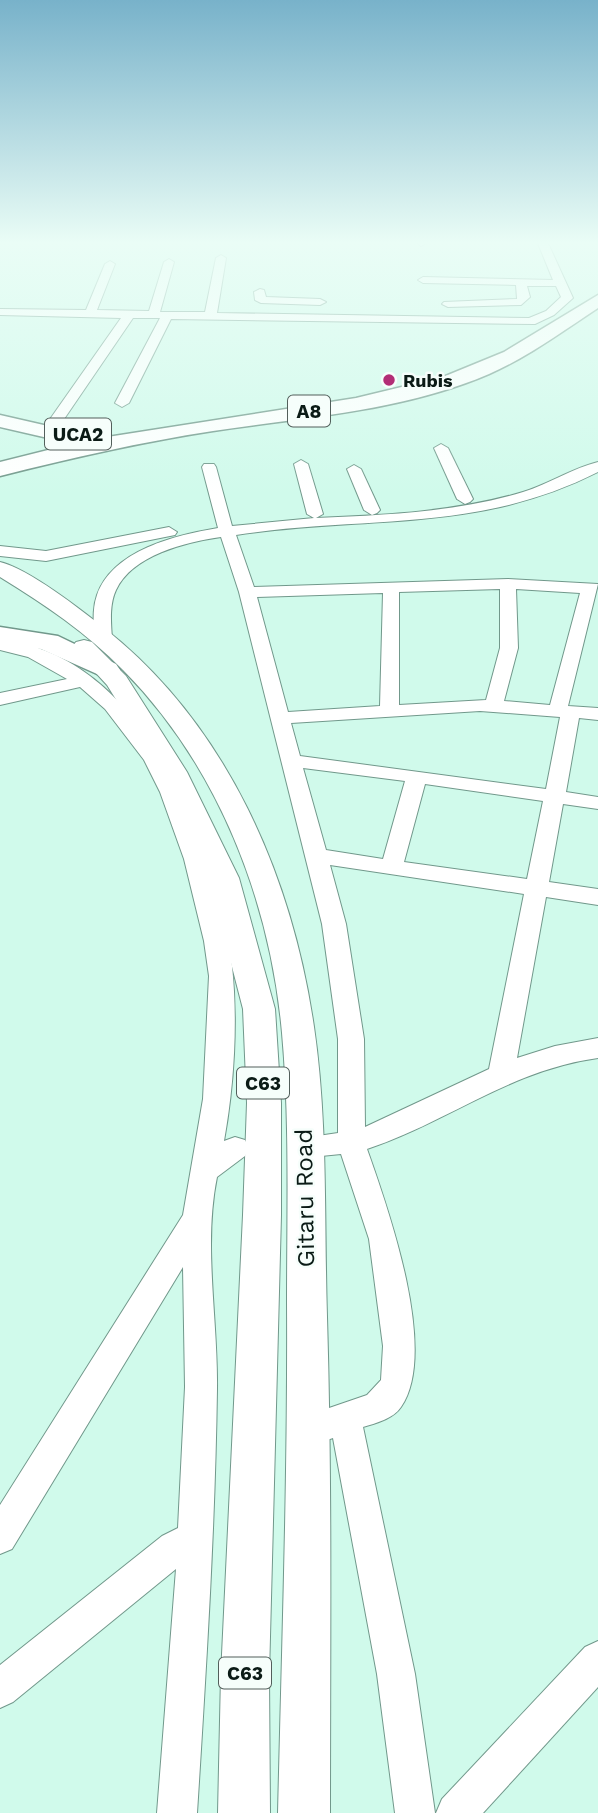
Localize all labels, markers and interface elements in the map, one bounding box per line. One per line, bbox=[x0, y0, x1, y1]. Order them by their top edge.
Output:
place label: Rubis bbox=[403, 370, 453, 391]
marker: Rubis bbox=[381, 372, 397, 388]
road number: A8 bbox=[288, 396, 330, 426]
road number: UCA2 bbox=[45, 418, 111, 449]
road number: C63 bbox=[237, 1068, 289, 1098]
street label: Gitaru Road bbox=[290, 1128, 320, 1268]
road number: C63 bbox=[219, 1658, 271, 1688]

